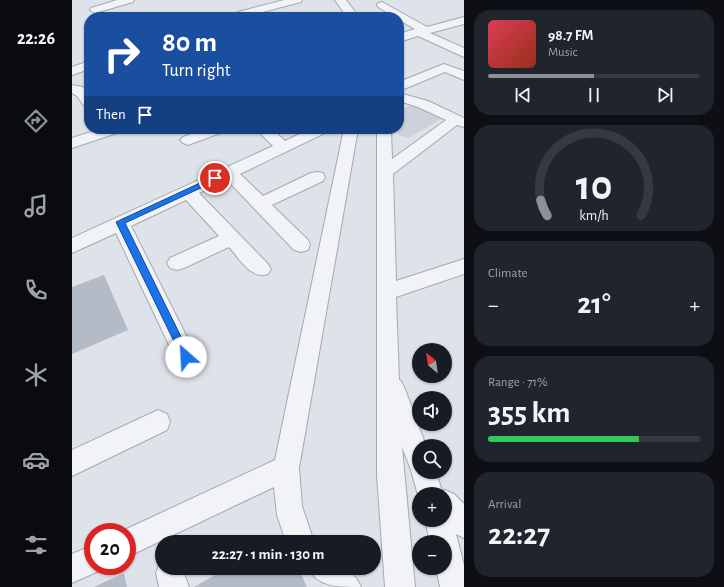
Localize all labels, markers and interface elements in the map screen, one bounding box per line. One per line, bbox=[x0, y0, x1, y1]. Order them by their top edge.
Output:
icon: right bbox=[96, 28, 148, 80]
text: 98.7 FM bbox=[548, 28, 593, 43]
text: 80 m bbox=[162, 29, 217, 57]
text: 22:26 bbox=[17, 30, 55, 48]
text: Music bbox=[548, 46, 578, 59]
text: Turn right bbox=[162, 62, 231, 80]
icon: previous bbox=[512, 84, 534, 106]
icon: pause bbox=[583, 84, 605, 106]
icon: next bbox=[654, 84, 676, 106]
icon: arrive bbox=[134, 104, 156, 126]
icon: directions bbox=[22, 107, 50, 135]
text: Then bbox=[96, 107, 126, 122]
pin bbox=[198, 161, 232, 195]
text: 10 bbox=[576, 166, 612, 207]
icon: arrive bbox=[204, 167, 226, 189]
icon: music bbox=[22, 192, 50, 220]
text: km/h bbox=[579, 209, 609, 223]
text: Climate bbox=[488, 267, 527, 280]
icon: phone bbox=[22, 276, 50, 304]
text: 21° bbox=[577, 289, 611, 319]
text: − bbox=[488, 294, 499, 316]
text: + bbox=[689, 294, 700, 316]
position arrow bbox=[165, 336, 207, 378]
north arrow bbox=[412, 343, 452, 383]
map controls bbox=[412, 343, 452, 575]
icon: climate bbox=[22, 361, 50, 389]
text: Range · 71% bbox=[488, 376, 548, 389]
button: sound bbox=[412, 391, 452, 431]
text: 355 km bbox=[488, 398, 570, 428]
button: search bbox=[412, 439, 452, 479]
icon: car bbox=[22, 446, 50, 474]
button: + bbox=[412, 487, 452, 527]
text: Arrival bbox=[488, 498, 521, 511]
text: 22:27 bbox=[488, 520, 550, 550]
speed limit sign: 20 bbox=[84, 523, 136, 575]
icon: filters bbox=[22, 531, 50, 559]
button: − bbox=[412, 535, 452, 575]
text: 22:27 · 1 min · 130 m bbox=[212, 547, 324, 562]

